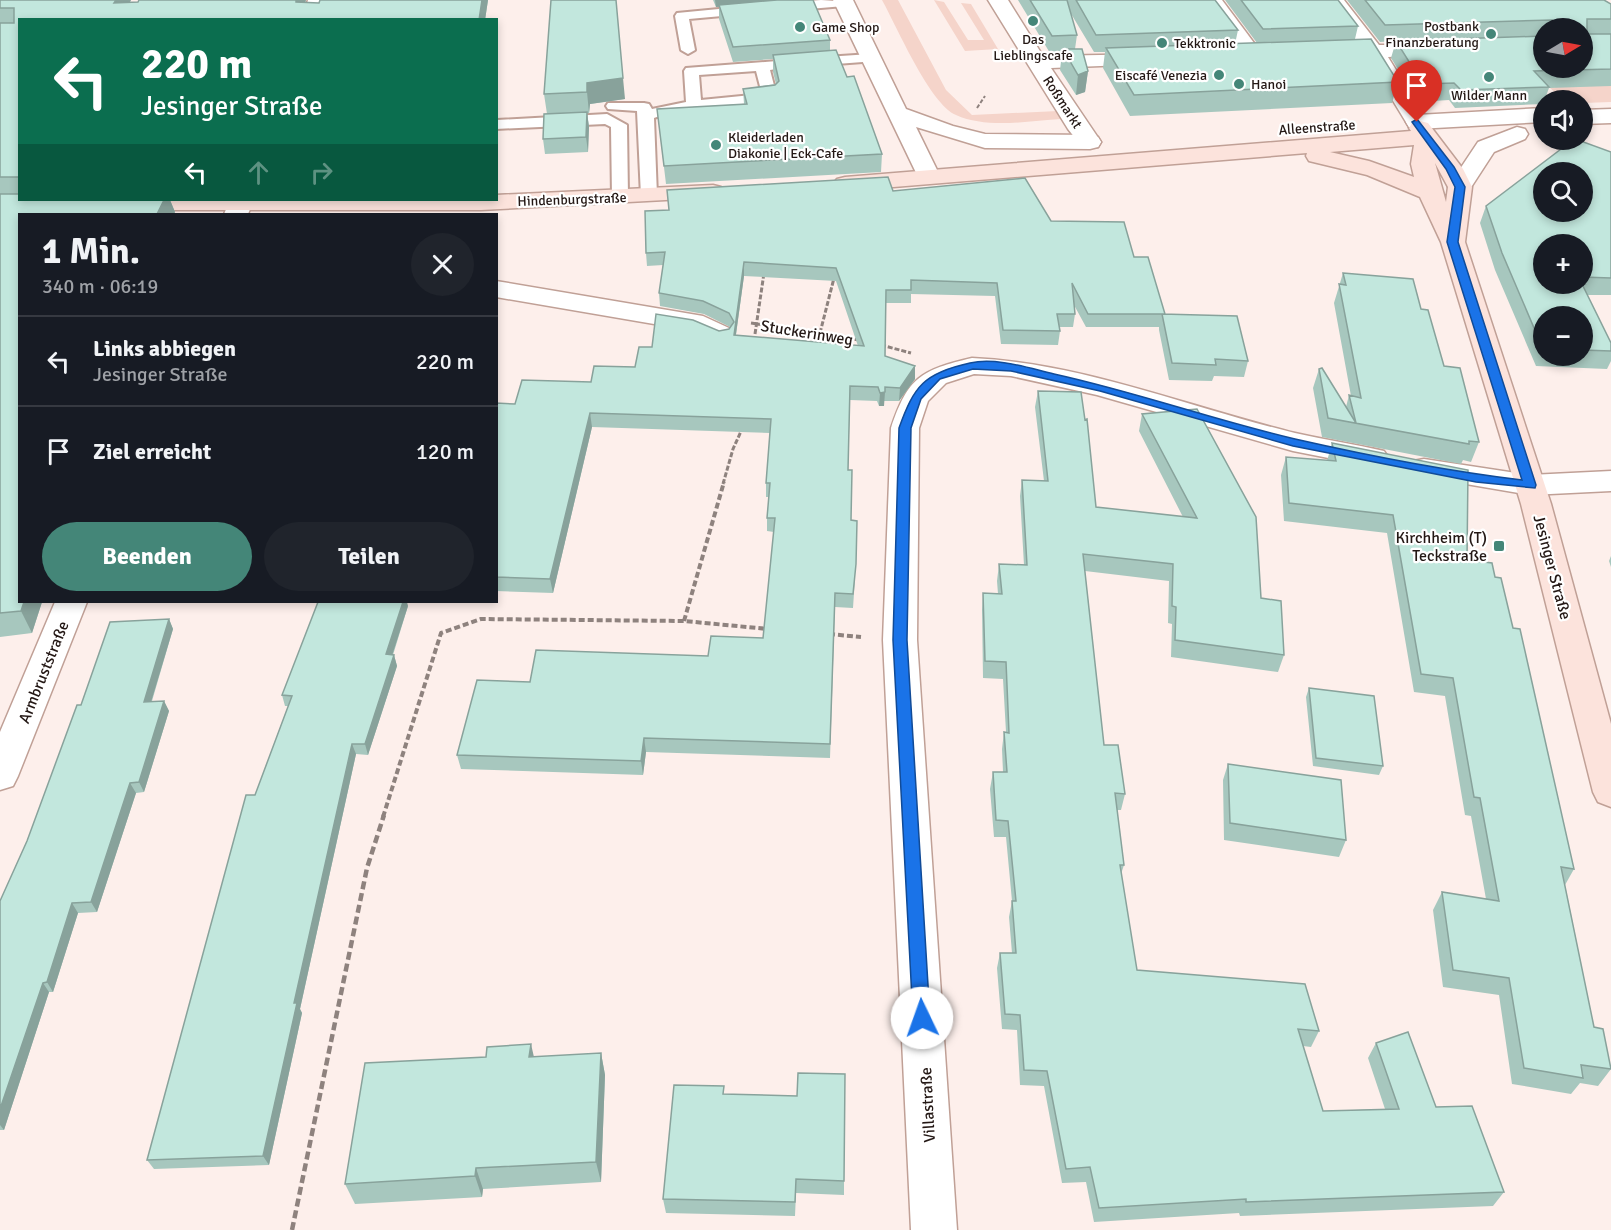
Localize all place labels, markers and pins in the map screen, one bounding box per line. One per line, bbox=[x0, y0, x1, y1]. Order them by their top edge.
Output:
marker: Das Lieblingscafe bbox=[1026, 14, 1040, 28]
place label: Postbank Finanzberatung bbox=[1385, 18, 1479, 51]
place label: Game Shop bbox=[812, 19, 879, 36]
marker: Game Shop bbox=[793, 20, 807, 34]
marker: Postbank Finanzberatung bbox=[1484, 27, 1498, 41]
place label: Das Lieblingscafe bbox=[993, 31, 1073, 64]
place label: Tekktronic bbox=[1174, 35, 1236, 52]
marker: Tekktronic bbox=[1155, 36, 1169, 50]
pin bbox=[1391, 60, 1442, 122]
place label: Eiscafé Venezia bbox=[1115, 67, 1207, 84]
marker: Eiscafé Venezia bbox=[1212, 68, 1226, 82]
marker: Wilder Mann bbox=[1482, 70, 1496, 84]
place label: Hanoi bbox=[1251, 76, 1286, 93]
marker: Hanoi bbox=[1232, 77, 1246, 91]
place label: Wilder Mann bbox=[1451, 87, 1527, 104]
place label: Kleiderladen Diakonie | Eck-Cafe bbox=[728, 129, 843, 162]
marker: Kleiderladen Diakonie | Eck-Cafe bbox=[709, 138, 723, 152]
place label: Kirchheim (T) Teckstraße bbox=[1395, 528, 1487, 566]
marker: Kirchheim (T) Teckstraße bbox=[1492, 539, 1506, 553]

